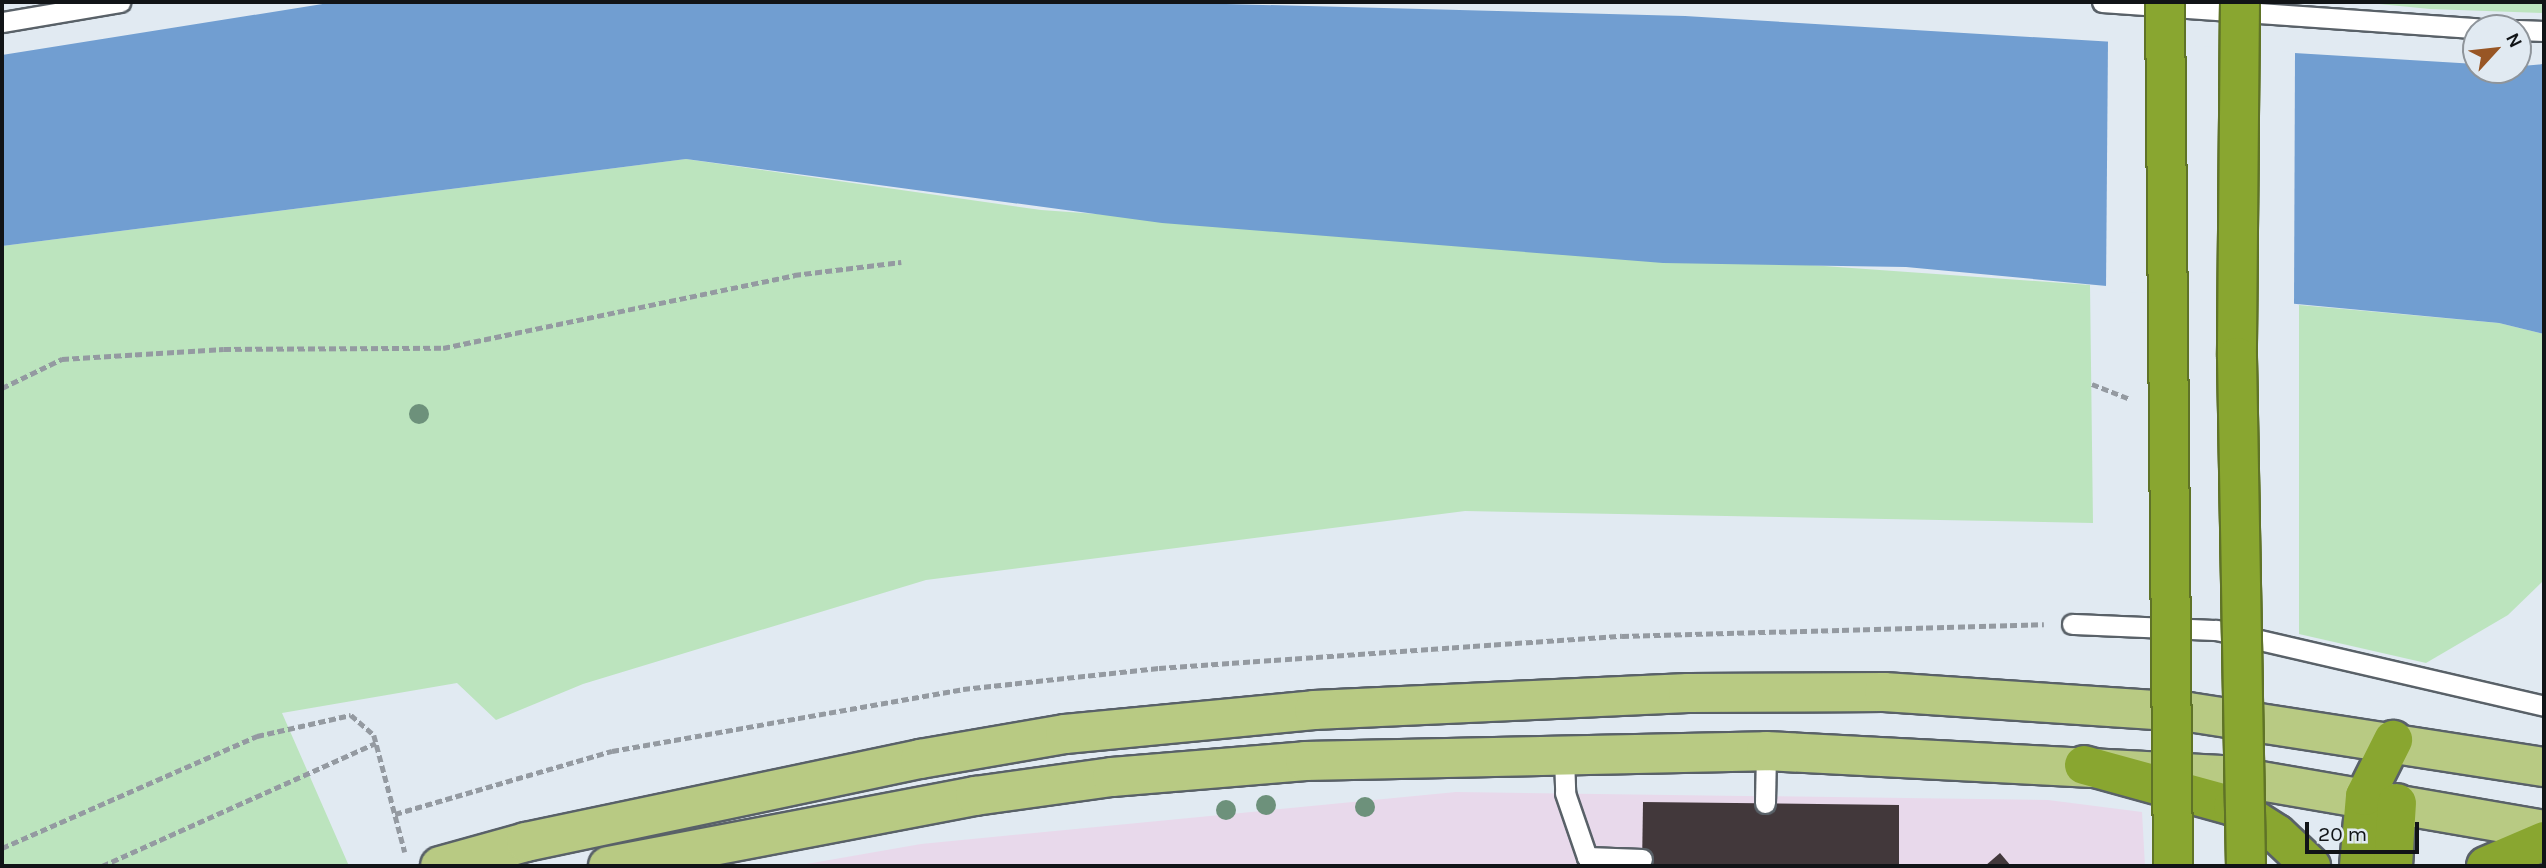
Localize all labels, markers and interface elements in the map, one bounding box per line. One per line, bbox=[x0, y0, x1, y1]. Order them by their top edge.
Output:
north arrow bbox=[2462, 14, 2532, 84]
text: N bbox=[2501, 29, 2527, 51]
scale bar bbox=[2308, 808, 2422, 852]
text: 20 m bbox=[2318, 822, 2367, 846]

